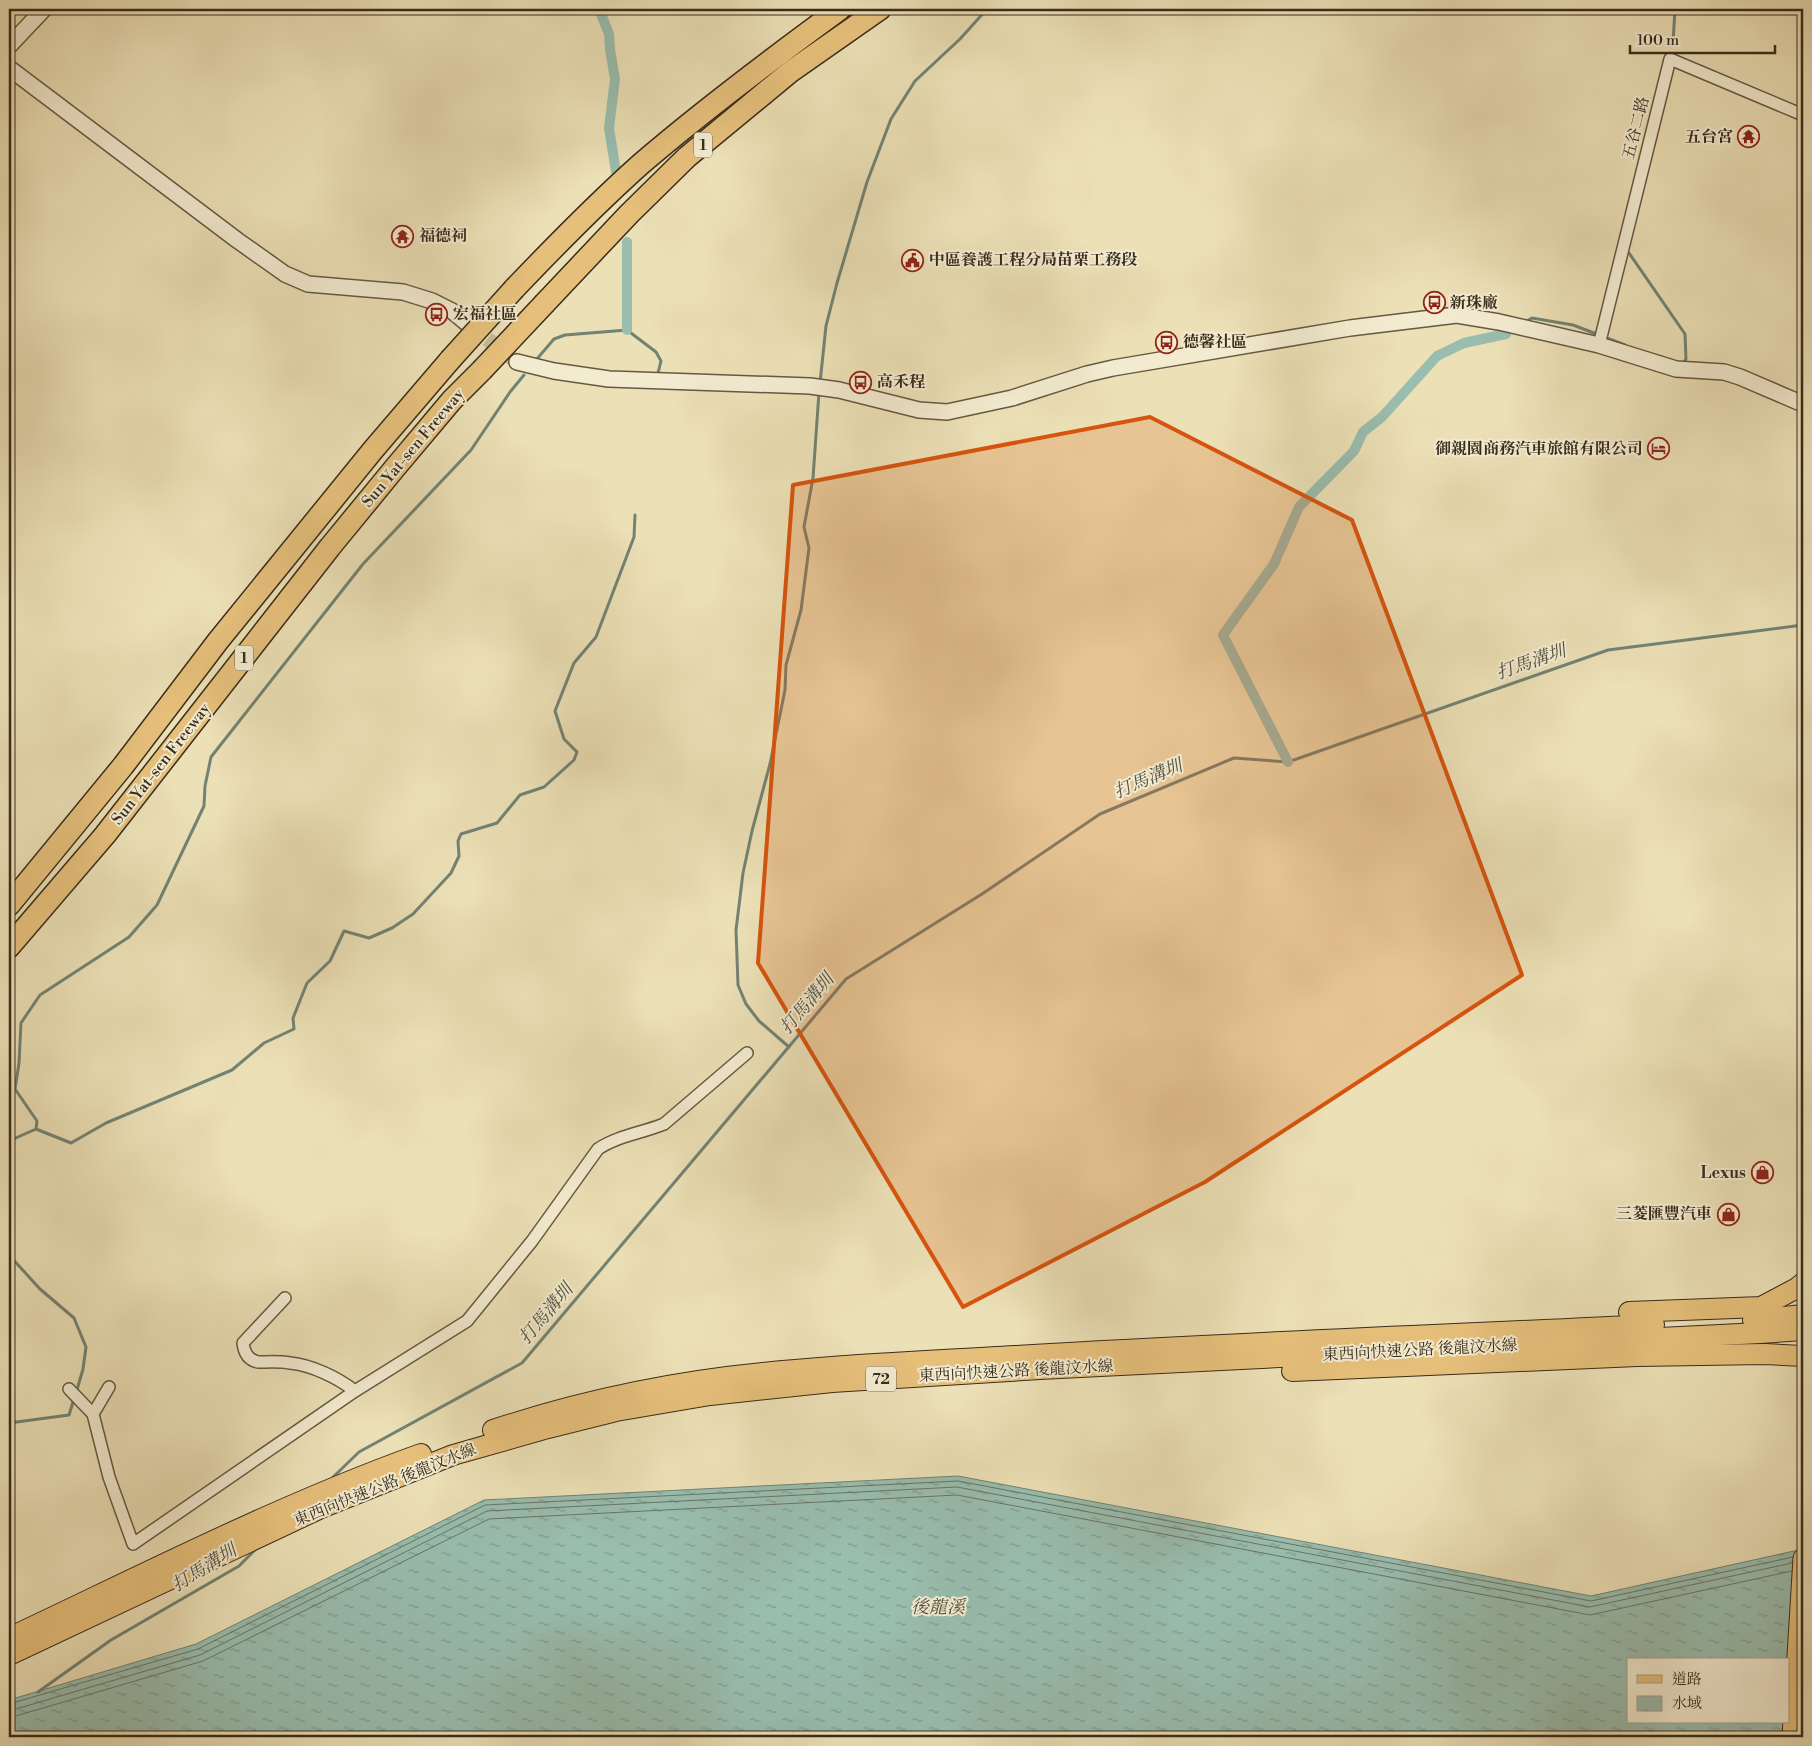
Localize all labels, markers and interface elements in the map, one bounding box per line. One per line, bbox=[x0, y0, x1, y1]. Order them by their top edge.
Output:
scale bar bbox=[1630, 22, 1774, 54]
text: 100 m bbox=[1637, 31, 1679, 50]
street label: 五谷二路 bbox=[1619, 95, 1653, 161]
temple icon: 五台宮 bbox=[1737, 125, 1761, 149]
place label: 五台宮 bbox=[1685, 127, 1733, 147]
road number: 1 bbox=[694, 132, 712, 158]
temple icon: 福德祠 bbox=[391, 224, 415, 248]
place label: 福德祠 bbox=[419, 226, 467, 246]
public building icon: 中區養護工程分局苗栗工務段 bbox=[901, 248, 925, 272]
place label: 中區養護工程分局苗栗工務段 bbox=[929, 250, 1138, 270]
bus stop icon: 新珠廠 bbox=[1422, 291, 1446, 315]
place label: 新珠廠 bbox=[1450, 293, 1498, 313]
bus stop icon: 宏福社區 bbox=[425, 302, 449, 326]
place label: 宏福社區 bbox=[453, 304, 517, 324]
bus stop icon: 德馨社區 bbox=[1155, 330, 1179, 354]
place label: 德馨社區 bbox=[1183, 332, 1247, 352]
bus stop icon: 高禾程 bbox=[849, 370, 873, 394]
place label: 高禾程 bbox=[877, 372, 926, 392]
street label: Sun Yat-sen Freeway bbox=[357, 384, 469, 511]
hotel icon: 御親園商務汽車旅館有限公司 bbox=[1647, 437, 1671, 461]
place label: 御親園商務汽車旅館有限公司 bbox=[1435, 439, 1643, 459]
water label: 打馬溝圳 bbox=[1493, 638, 1572, 685]
road number: 1 bbox=[235, 646, 253, 670]
street label: Sun Yat-sen Freeway bbox=[107, 699, 215, 829]
water label: 打馬溝圳 bbox=[1110, 753, 1188, 804]
water label: 打馬溝圳 bbox=[775, 967, 841, 1039]
shop icon: Lexus bbox=[1750, 1161, 1774, 1185]
place label: Lexus bbox=[1701, 1163, 1746, 1183]
shop icon: 三菱匯豐汽車 bbox=[1716, 1202, 1740, 1226]
place label: 三菱匯豐汽車 bbox=[1616, 1204, 1712, 1224]
water label: 打馬溝圳 bbox=[514, 1277, 580, 1349]
street label: 東西向快速公路 後龍汶水線 bbox=[1322, 1335, 1518, 1365]
street label: 東西向快速公路 後龍汶水線 bbox=[918, 1356, 1114, 1386]
road number: 72 bbox=[866, 1366, 896, 1392]
street label: 東西向快速公路 後龍汶水線 bbox=[291, 1439, 479, 1531]
water label: 打馬溝圳 bbox=[167, 1538, 243, 1597]
water label: 後龍溪 bbox=[911, 1596, 967, 1619]
legend bbox=[1627, 1658, 1790, 1724]
text: 道路 bbox=[1672, 1670, 1702, 1689]
text: 水域 bbox=[1672, 1694, 1702, 1713]

